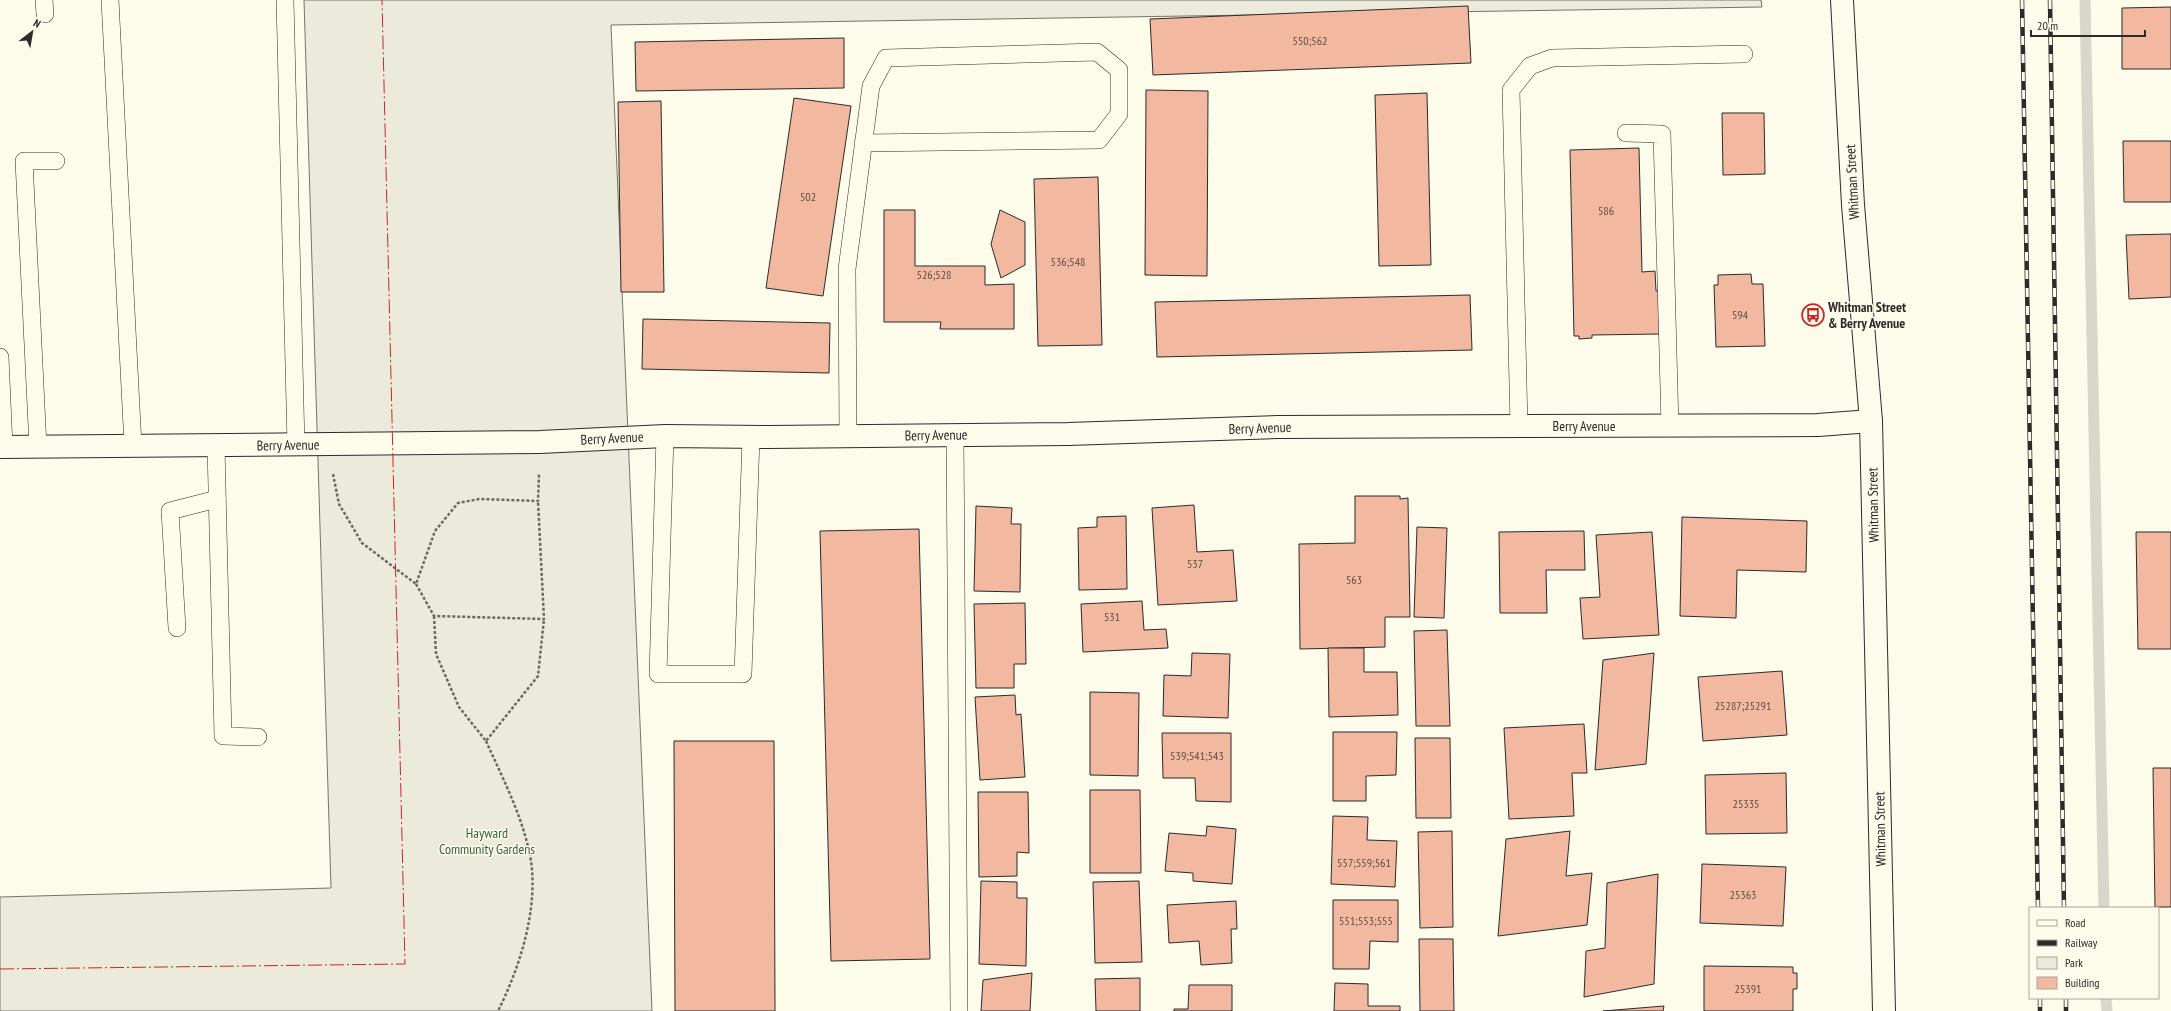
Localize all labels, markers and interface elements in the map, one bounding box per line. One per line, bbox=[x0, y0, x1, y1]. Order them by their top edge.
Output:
north arrow bbox=[12, 12, 52, 52]
scale bar bbox=[2031, 12, 2145, 38]
text: N bbox=[31, 16, 43, 31]
text: 20 m bbox=[2037, 18, 2058, 33]
house number: 550;562 bbox=[1293, 33, 1328, 48]
street label: Whitman Street bbox=[1841, 144, 1863, 220]
house number: 502 bbox=[800, 189, 816, 204]
house number: 586 bbox=[1598, 203, 1614, 218]
house number: 536;548 bbox=[1051, 254, 1086, 269]
house number: 526;528 bbox=[917, 267, 952, 282]
place label: Whitman Street & Berry Avenue bbox=[1827, 298, 1906, 332]
bus stop icon: Whitman Street & Berry Avenue bbox=[1800, 302, 1826, 328]
house number: 594 bbox=[1732, 307, 1749, 322]
street label: Berry Avenue bbox=[1553, 417, 1616, 435]
street label: Berry Avenue bbox=[1228, 418, 1292, 438]
street label: Berry Avenue bbox=[904, 425, 968, 445]
street label: Berry Avenue bbox=[580, 427, 644, 449]
street label: Berry Avenue bbox=[256, 435, 320, 455]
street label: Whitman Street bbox=[1863, 467, 1883, 543]
house number: 537 bbox=[1187, 556, 1203, 571]
house number: 563 bbox=[1346, 572, 1362, 587]
house number: 531 bbox=[1104, 609, 1120, 624]
house number: 25287;25291 bbox=[1715, 698, 1771, 713]
house number: 539;541;543 bbox=[1170, 748, 1224, 763]
street label: Whitman Street bbox=[1870, 791, 1890, 867]
house number: 25335 bbox=[1732, 796, 1760, 811]
park label: Hayward Community Gardens bbox=[439, 824, 535, 858]
house number: 557;559;561 bbox=[1337, 855, 1391, 870]
house number: 25363 bbox=[1729, 887, 1757, 902]
legend bbox=[2029, 907, 2159, 999]
house number: 551;553;555 bbox=[1339, 913, 1393, 928]
text: Road bbox=[2065, 915, 2085, 930]
text: Railway bbox=[2065, 935, 2098, 950]
text: Park bbox=[2065, 955, 2083, 970]
text: Building bbox=[2065, 975, 2100, 990]
house number: 25391 bbox=[1734, 981, 1762, 996]

